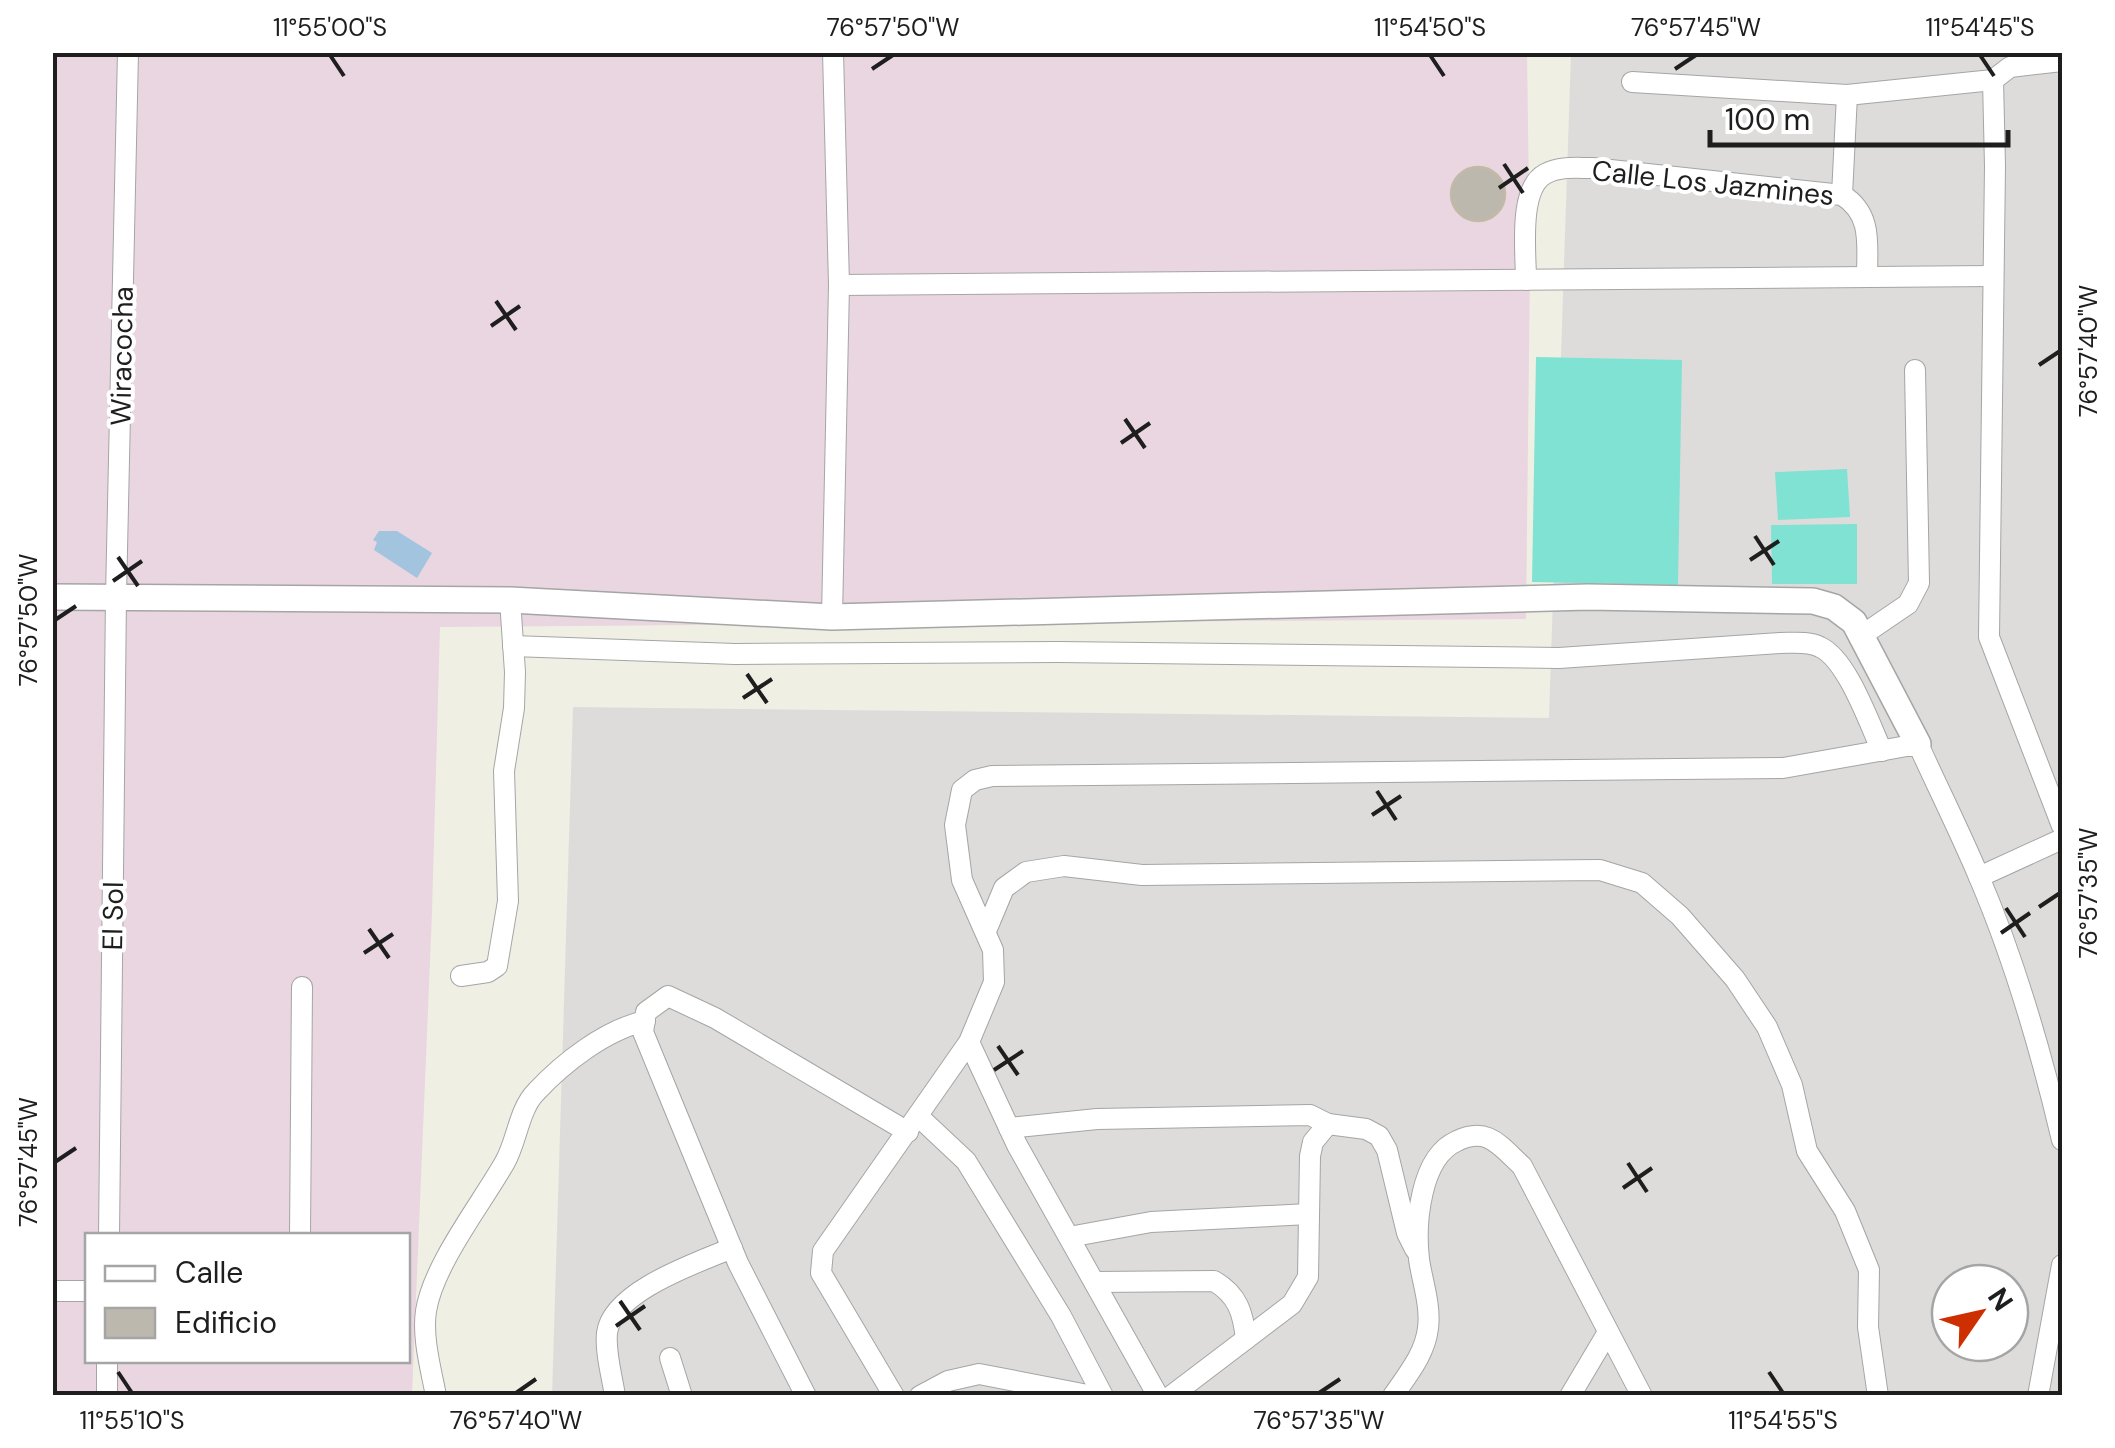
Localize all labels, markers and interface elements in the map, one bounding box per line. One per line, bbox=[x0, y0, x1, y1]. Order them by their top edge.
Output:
text: 11°55'00"S bbox=[273, 11, 387, 44]
text: 76°57'50"W bbox=[827, 11, 959, 44]
text: 11°54'50"S bbox=[1374, 11, 1486, 44]
text: 76°57'45"W bbox=[1631, 11, 1761, 44]
text: 11°54'45"S bbox=[1925, 11, 2035, 44]
scale bar bbox=[1710, 85, 2008, 147]
text: 100 m bbox=[1725, 100, 1810, 139]
street label: Calle Los Jazmines bbox=[1590, 152, 1836, 214]
text: 76°57'40"W bbox=[2072, 285, 2105, 417]
street label: Wiracocha bbox=[102, 286, 142, 426]
text: 76°57'50"W bbox=[12, 554, 45, 686]
text: 76°57'35"W bbox=[2072, 828, 2105, 958]
street label: El Sol bbox=[94, 881, 132, 951]
text: 76°57'45"W bbox=[12, 1097, 45, 1227]
legend bbox=[85, 1233, 410, 1363]
text: Calle bbox=[175, 1253, 243, 1292]
north arrow bbox=[1930, 1263, 2030, 1363]
text: N bbox=[1979, 1280, 2021, 1318]
text: Edificio bbox=[175, 1303, 277, 1342]
text: 11°55'10"S bbox=[80, 1404, 184, 1437]
text: 76°57'40"W bbox=[450, 1404, 582, 1437]
text: 76°57'35"W bbox=[1254, 1404, 1384, 1437]
text: 11°54'55"S bbox=[1728, 1404, 1838, 1437]

